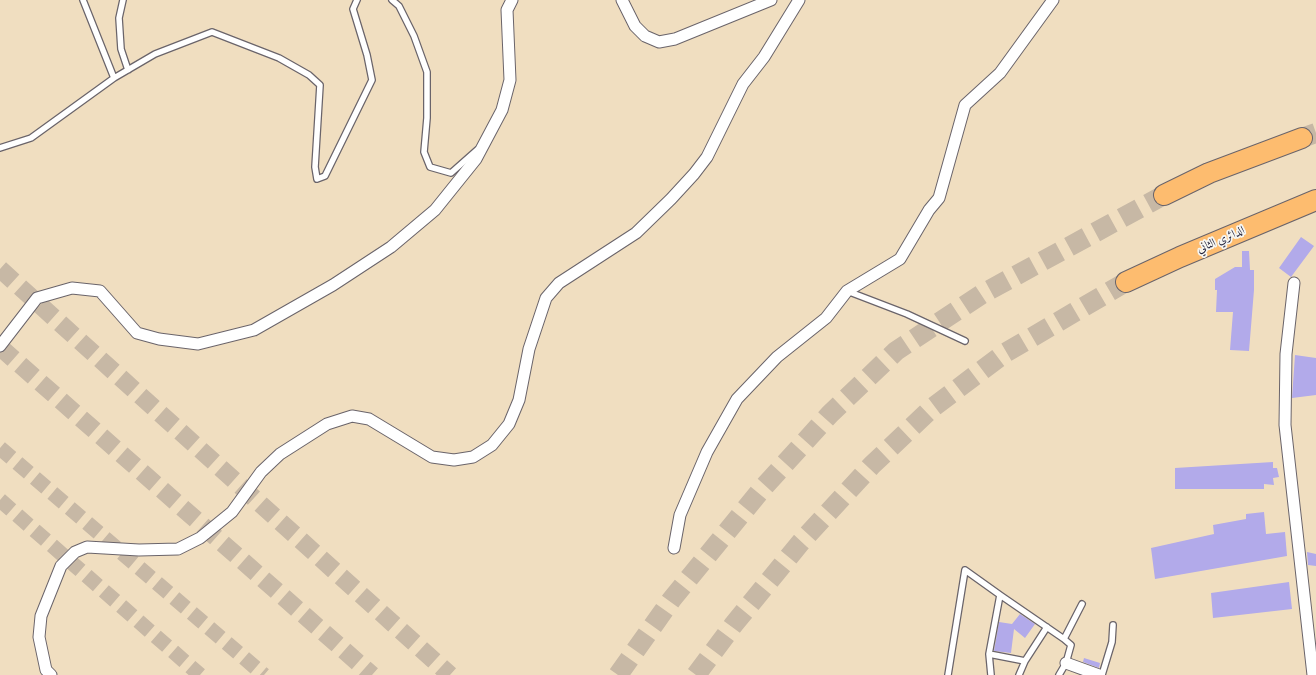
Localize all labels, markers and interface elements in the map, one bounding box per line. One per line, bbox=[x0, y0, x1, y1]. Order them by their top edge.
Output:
street label: الدائري الثاني bbox=[1195, 223, 1247, 257]

